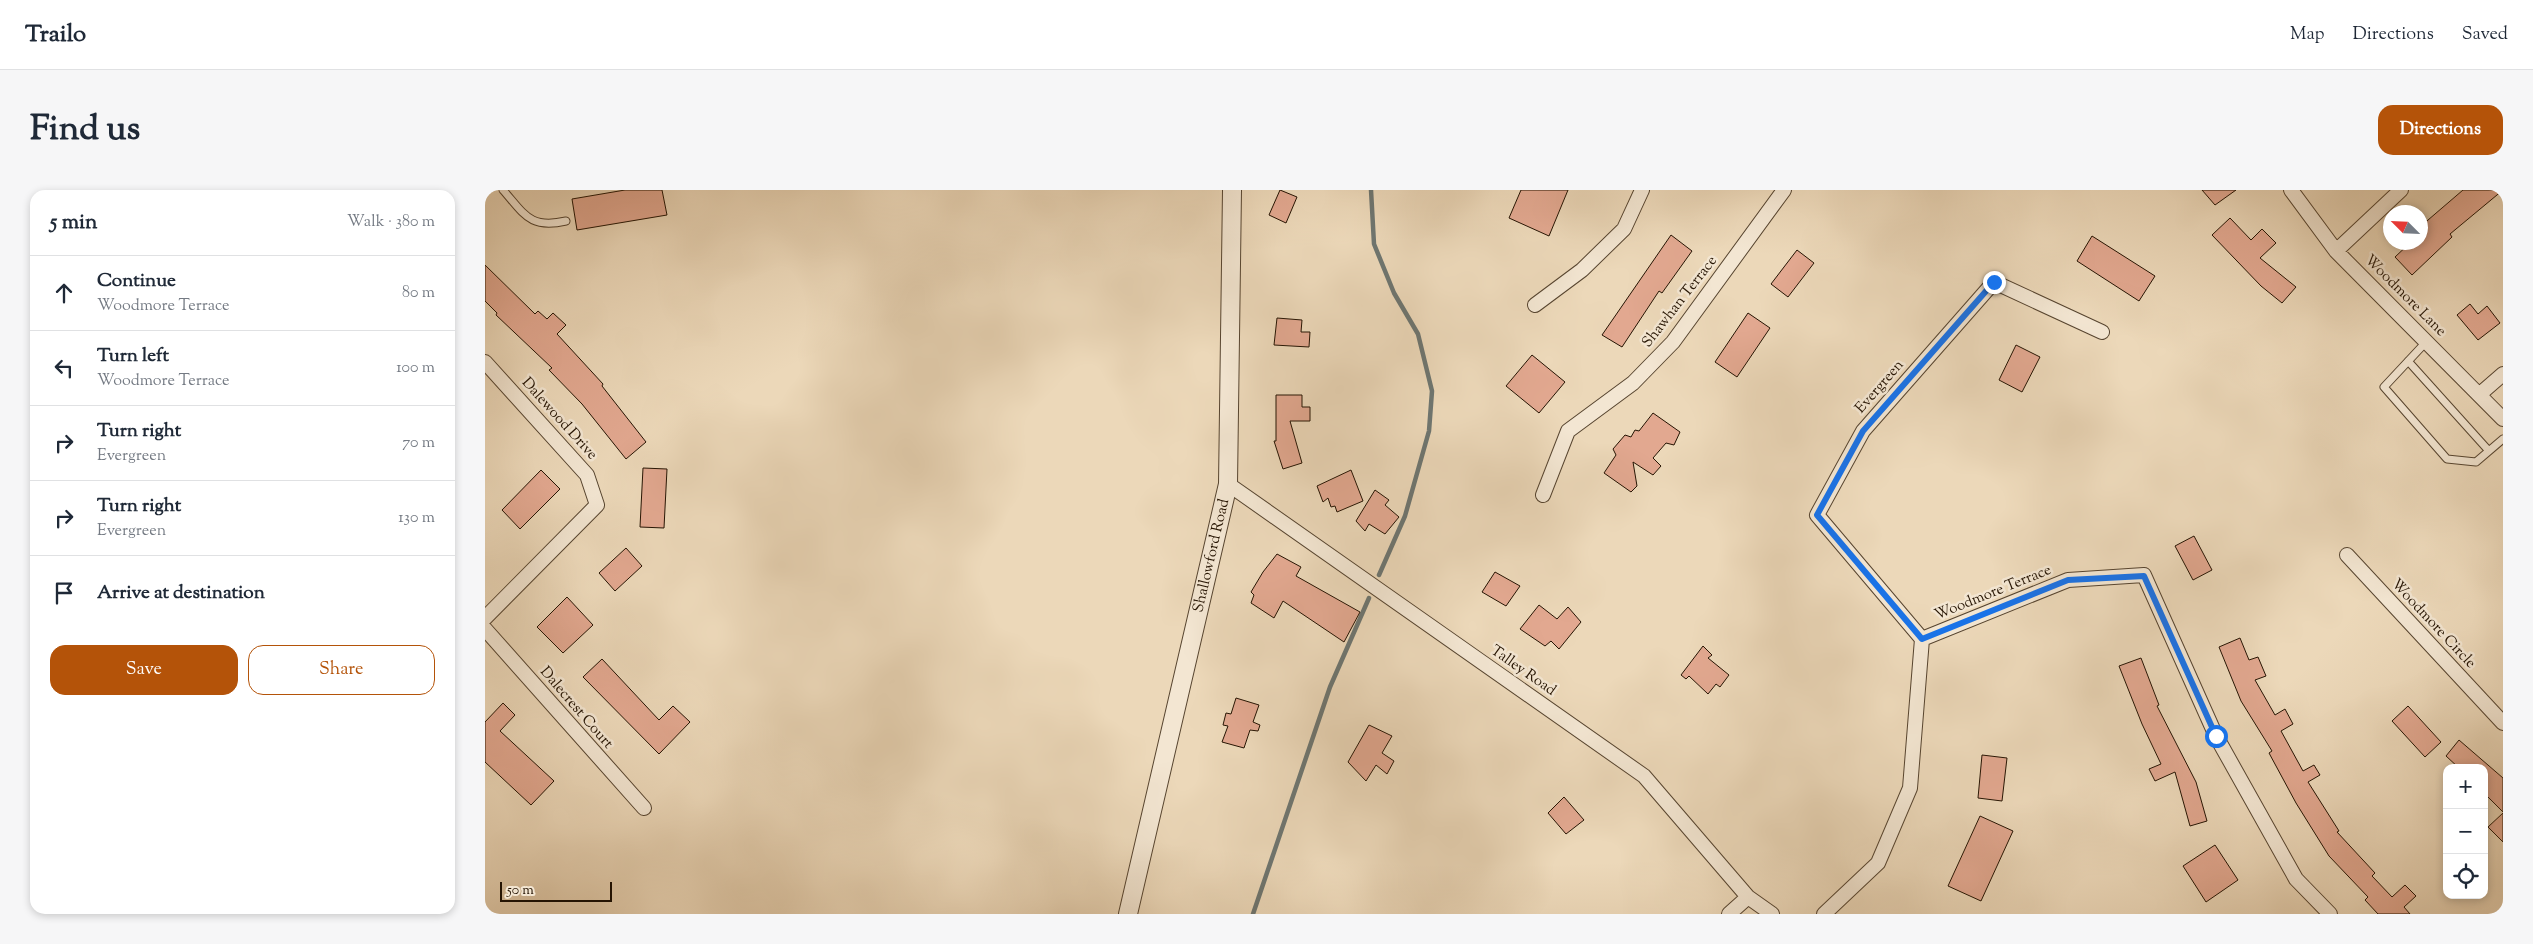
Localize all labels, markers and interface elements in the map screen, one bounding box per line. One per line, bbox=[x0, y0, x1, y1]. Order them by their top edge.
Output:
text: Trailo bbox=[25, 18, 86, 52]
text: Map bbox=[2290, 22, 2325, 48]
text: Directions bbox=[2353, 22, 2434, 48]
text: Saved bbox=[2462, 22, 2508, 48]
text: Find us bbox=[30, 105, 140, 156]
button: Directions bbox=[2378, 105, 2503, 155]
north arrow bbox=[2383, 205, 2428, 250]
text: 5 min bbox=[50, 208, 97, 238]
text: Walk · 380 m bbox=[347, 211, 435, 234]
street label: Woodmore Lane bbox=[2359, 250, 2451, 342]
street label: Shawhan Terrace bbox=[1637, 252, 1723, 352]
text: Continue bbox=[97, 268, 176, 295]
route end bbox=[1983, 271, 2006, 294]
icon: ahead bbox=[50, 279, 78, 307]
text: 80 m bbox=[402, 282, 435, 305]
text: Woodmore Terrace bbox=[97, 295, 230, 318]
text: Turn left bbox=[97, 343, 169, 370]
icon: left bbox=[50, 354, 78, 382]
street label: Evergreen bbox=[1851, 356, 1909, 418]
text: 100 m bbox=[396, 357, 435, 380]
text: Woodmore Terrace bbox=[97, 370, 230, 393]
street label: Dalewood Drive bbox=[516, 373, 602, 465]
text: Turn right bbox=[97, 418, 181, 445]
icon: right bbox=[50, 429, 78, 457]
text: 70 m bbox=[402, 432, 435, 455]
text: Evergreen bbox=[97, 445, 166, 468]
text: Turn right bbox=[97, 493, 181, 520]
street label: Shallowford Road bbox=[1188, 496, 1235, 615]
icon: right bbox=[50, 504, 78, 532]
text: 130 m bbox=[398, 507, 435, 530]
text: Evergreen bbox=[97, 520, 166, 543]
street label: Woodmore Terrace bbox=[1931, 560, 2055, 626]
street label: Woodmore Circle bbox=[2386, 575, 2480, 673]
icon: arrive bbox=[50, 579, 78, 607]
text: Arrive at destination bbox=[97, 580, 265, 607]
street label: Talley Road bbox=[1486, 641, 1560, 702]
button: Save bbox=[50, 645, 238, 695]
button: Share bbox=[248, 645, 435, 695]
street label: Dalecrest Court bbox=[534, 662, 618, 754]
route start bbox=[2205, 725, 2228, 748]
map controls bbox=[2443, 764, 2488, 899]
button: + bbox=[2443, 764, 2488, 809]
button: − bbox=[2443, 809, 2488, 854]
button: locate bbox=[2443, 854, 2488, 899]
scale bar bbox=[500, 879, 613, 902]
text: 50 m bbox=[507, 881, 534, 901]

